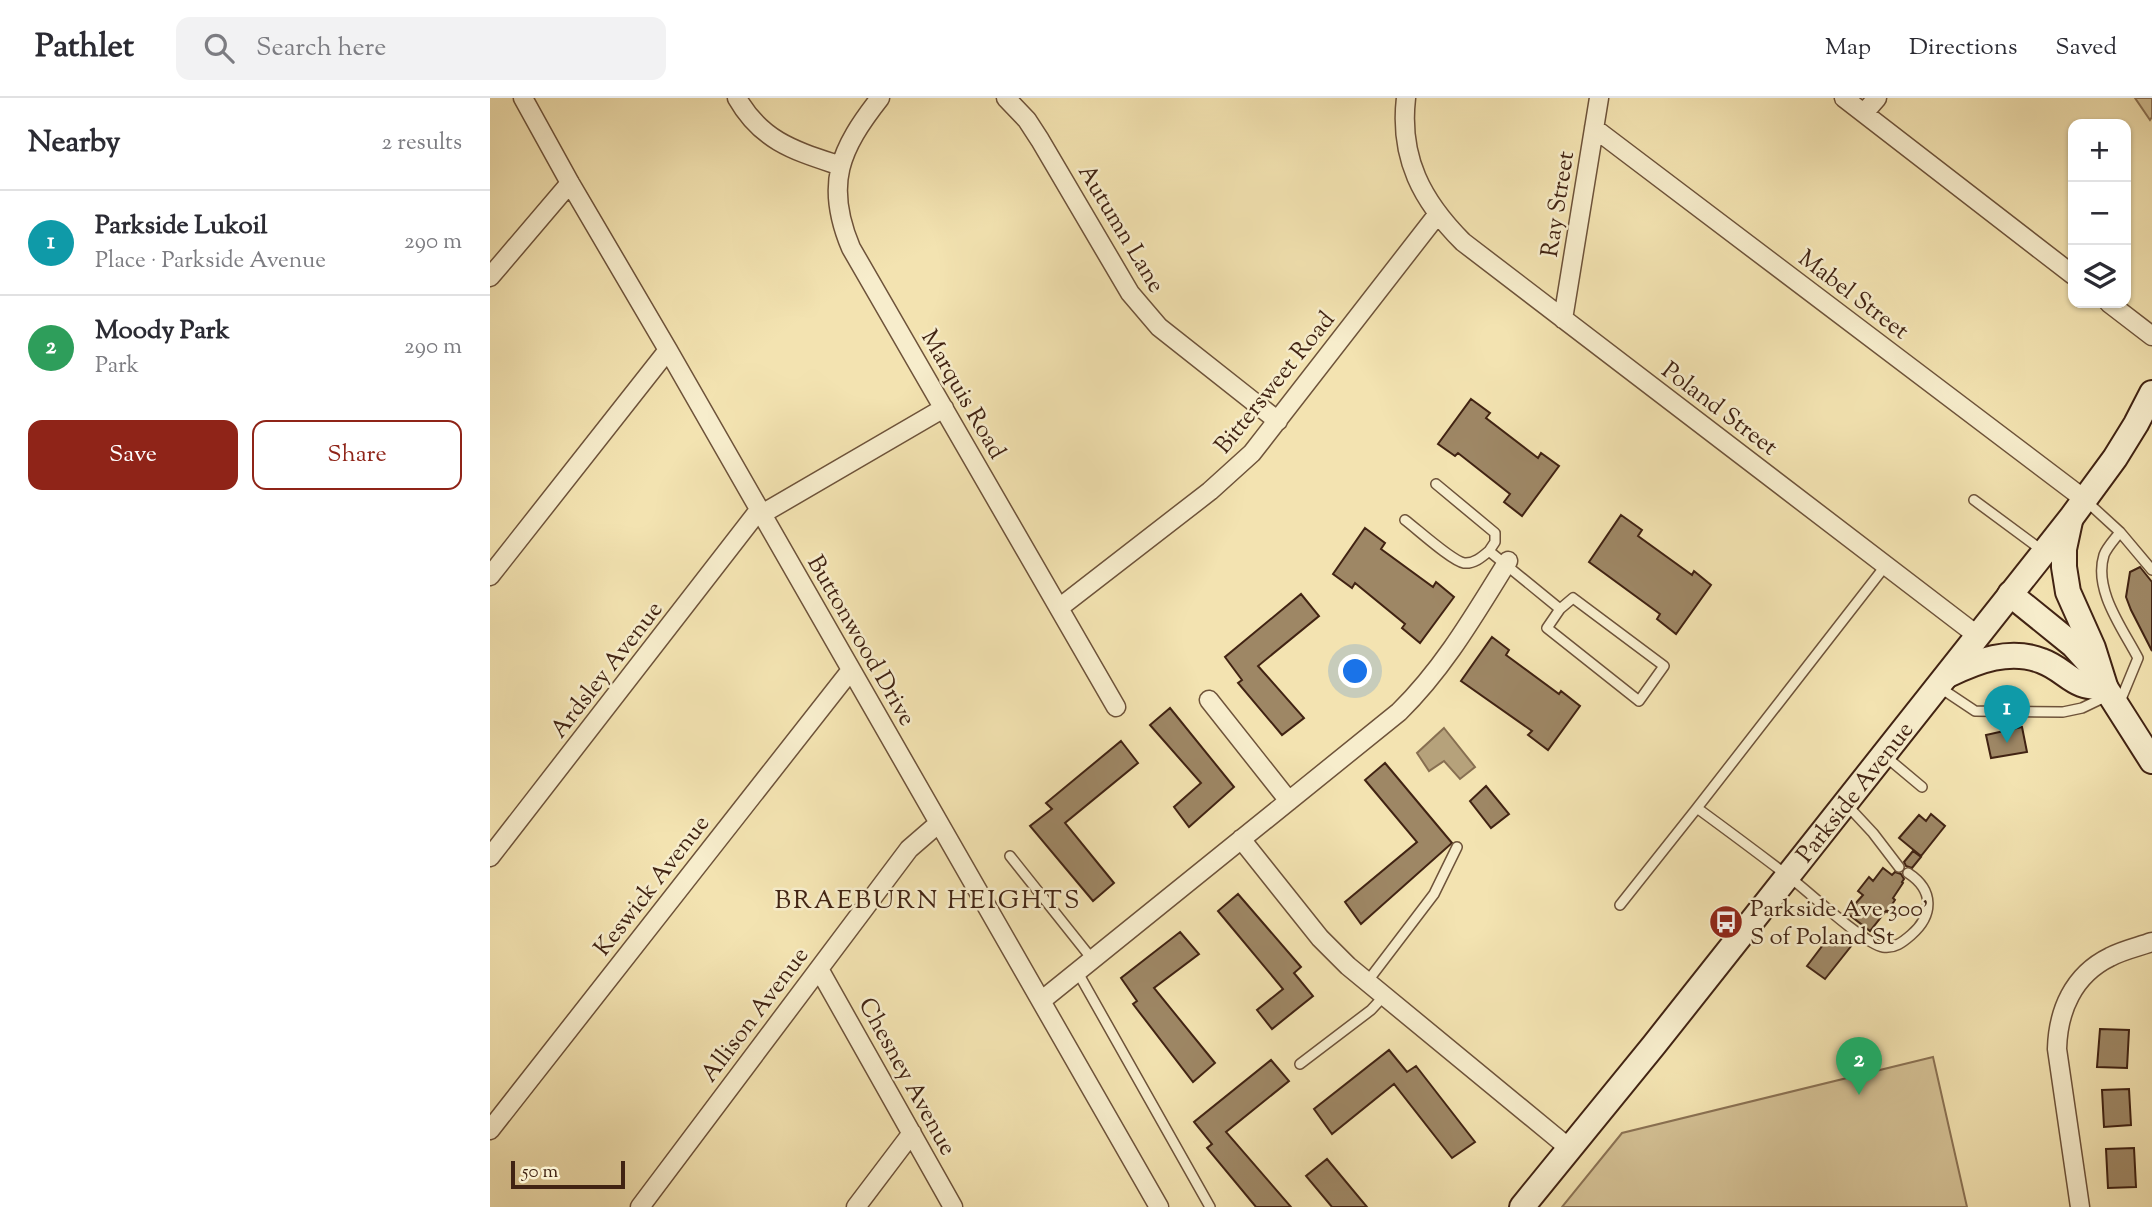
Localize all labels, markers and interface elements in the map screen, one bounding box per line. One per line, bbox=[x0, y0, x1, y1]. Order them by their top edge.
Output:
search box bbox=[176, 17, 666, 80]
text: Pathlet bbox=[35, 24, 134, 72]
icon: search bbox=[200, 29, 238, 67]
text: Search here bbox=[256, 30, 386, 67]
text: Map bbox=[1825, 31, 1871, 65]
text: Directions bbox=[1909, 31, 2017, 65]
text: Saved bbox=[2055, 31, 2117, 65]
map controls bbox=[2068, 119, 2131, 308]
button: + bbox=[2068, 119, 2131, 182]
text: Nearby bbox=[28, 122, 120, 165]
text: 2 results bbox=[382, 127, 462, 160]
street label: Ray Street bbox=[1534, 149, 1584, 260]
street label: Autumn Lane bbox=[1069, 158, 1172, 300]
button: − bbox=[2068, 182, 2131, 245]
text: Parkside Lukoil bbox=[95, 208, 267, 245]
text: 1 bbox=[47, 226, 55, 259]
text: 290 m bbox=[404, 226, 462, 259]
street label: Mabel Street bbox=[1790, 243, 1915, 349]
text: Place · Parkside Avenue bbox=[95, 245, 326, 278]
button: layers bbox=[2068, 245, 2131, 308]
street label: Bittersweet Road bbox=[1207, 304, 1344, 462]
text: Moody Park bbox=[95, 313, 230, 350]
street label: Marquis Road bbox=[912, 324, 1013, 466]
text: 2 bbox=[46, 331, 56, 364]
text: 290 m bbox=[404, 331, 462, 364]
text: Park bbox=[95, 350, 139, 383]
street label: Poland Street bbox=[1654, 355, 1784, 465]
button: Save bbox=[28, 420, 238, 490]
button: Share bbox=[252, 420, 462, 490]
street label: Buttonwood Drive bbox=[798, 549, 923, 733]
street label: Ardsley Avenue bbox=[543, 595, 672, 746]
your location bbox=[1338, 654, 1372, 688]
pin: 1 bbox=[1984, 685, 2030, 743]
street label: Parkside Avenue bbox=[1789, 715, 1923, 871]
street label: Keswick Avenue bbox=[587, 809, 719, 964]
district label: BRAEBURN HEIGHTS bbox=[775, 883, 1081, 920]
place label: Parkside Ave 300' S of Poland St bbox=[1750, 893, 1929, 955]
bus stop icon: Parkside Ave 300' S of Poland St bbox=[1707, 903, 1745, 941]
street label: Allison Avenue bbox=[693, 940, 818, 1090]
street label: Chesney Avenue bbox=[849, 992, 964, 1162]
pin: 2 bbox=[1836, 1037, 1882, 1095]
scale bar bbox=[511, 1158, 625, 1190]
text: 50 m bbox=[522, 1159, 558, 1186]

